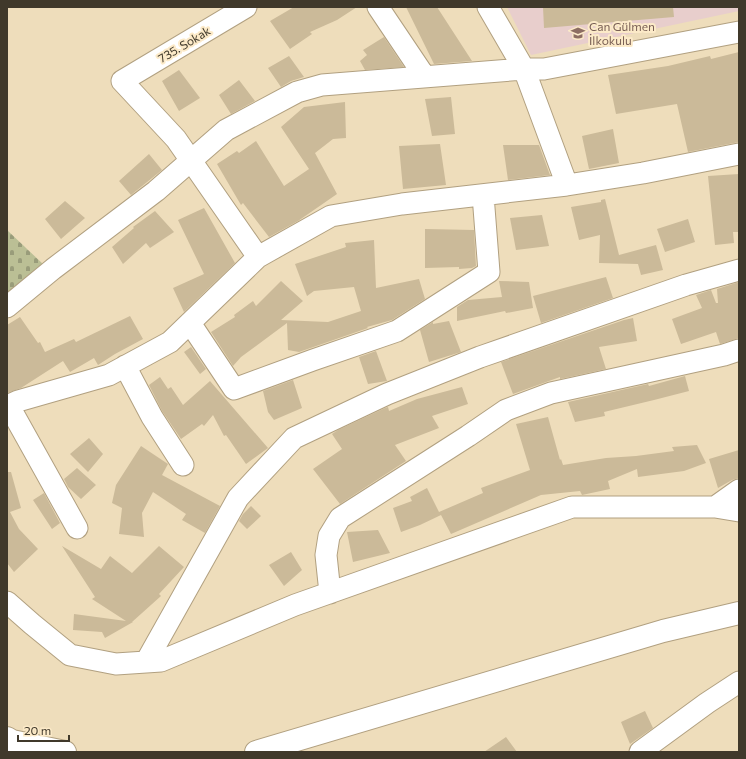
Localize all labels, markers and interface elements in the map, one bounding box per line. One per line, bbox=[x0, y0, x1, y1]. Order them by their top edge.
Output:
place label: Can Gülmen İlkokulu bbox=[589, 19, 655, 47]
street label: 735. Sokak bbox=[155, 23, 213, 65]
school or university icon: Can Gülmen İlkokulu bbox=[570, 25, 586, 41]
scale bar bbox=[18, 717, 69, 743]
text: 20 m bbox=[24, 723, 51, 737]

